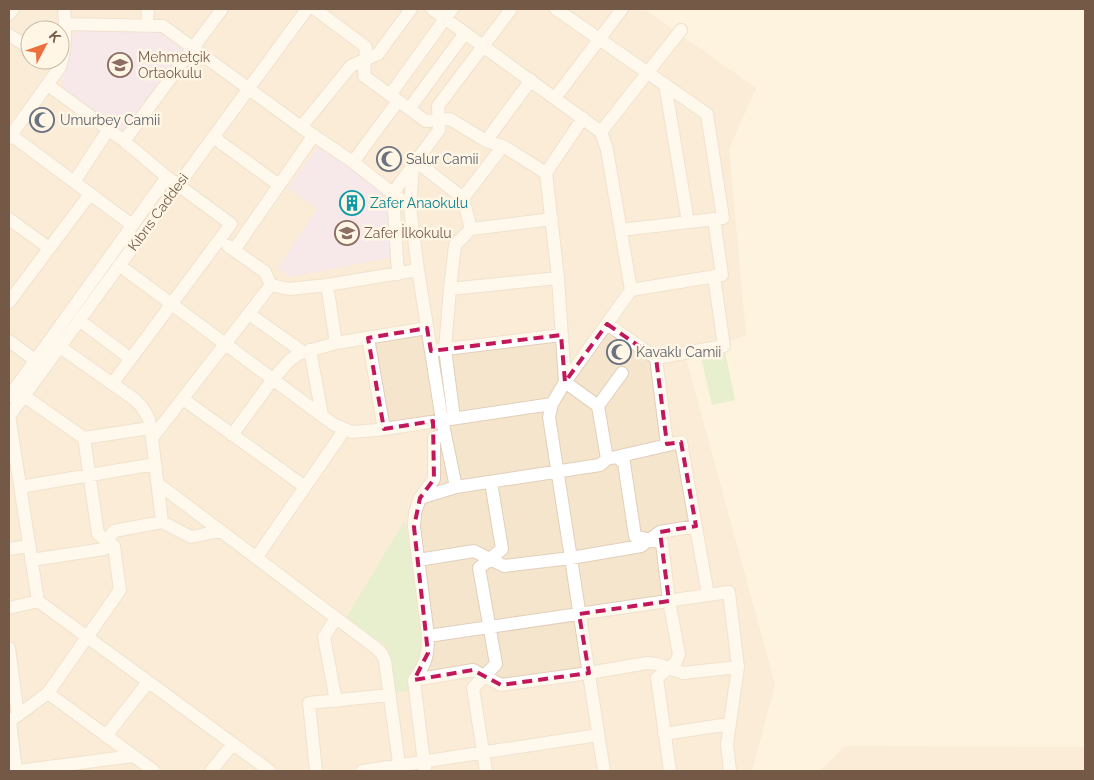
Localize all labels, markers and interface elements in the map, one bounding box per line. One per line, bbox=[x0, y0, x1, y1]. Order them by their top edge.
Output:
north arrow bbox=[20, 20, 70, 70]
text: K bbox=[46, 28, 64, 46]
place label: Mehmetçik Ortaokulu bbox=[138, 49, 211, 81]
school or university icon: Mehmetçik Ortaokulu bbox=[107, 52, 133, 78]
mosque icon: Umurbey Camii bbox=[29, 107, 55, 133]
place label: Umurbey Camii bbox=[60, 112, 160, 128]
mosque icon: Salur Camii bbox=[376, 146, 402, 172]
place label: Salur Camii bbox=[406, 151, 479, 167]
street label: Kıbrıs Caddesi bbox=[125, 170, 191, 254]
building icon: Zafer Anaokulu bbox=[339, 190, 365, 216]
place label: Zafer Anaokulu bbox=[370, 195, 468, 211]
school or university icon: Zafer İlkokulu bbox=[334, 220, 360, 246]
place label: Zafer İlkokulu bbox=[364, 223, 452, 241]
mosque icon: Kavaklı Camii bbox=[606, 339, 632, 365]
place label: Kavaklı Camii bbox=[636, 344, 721, 360]

